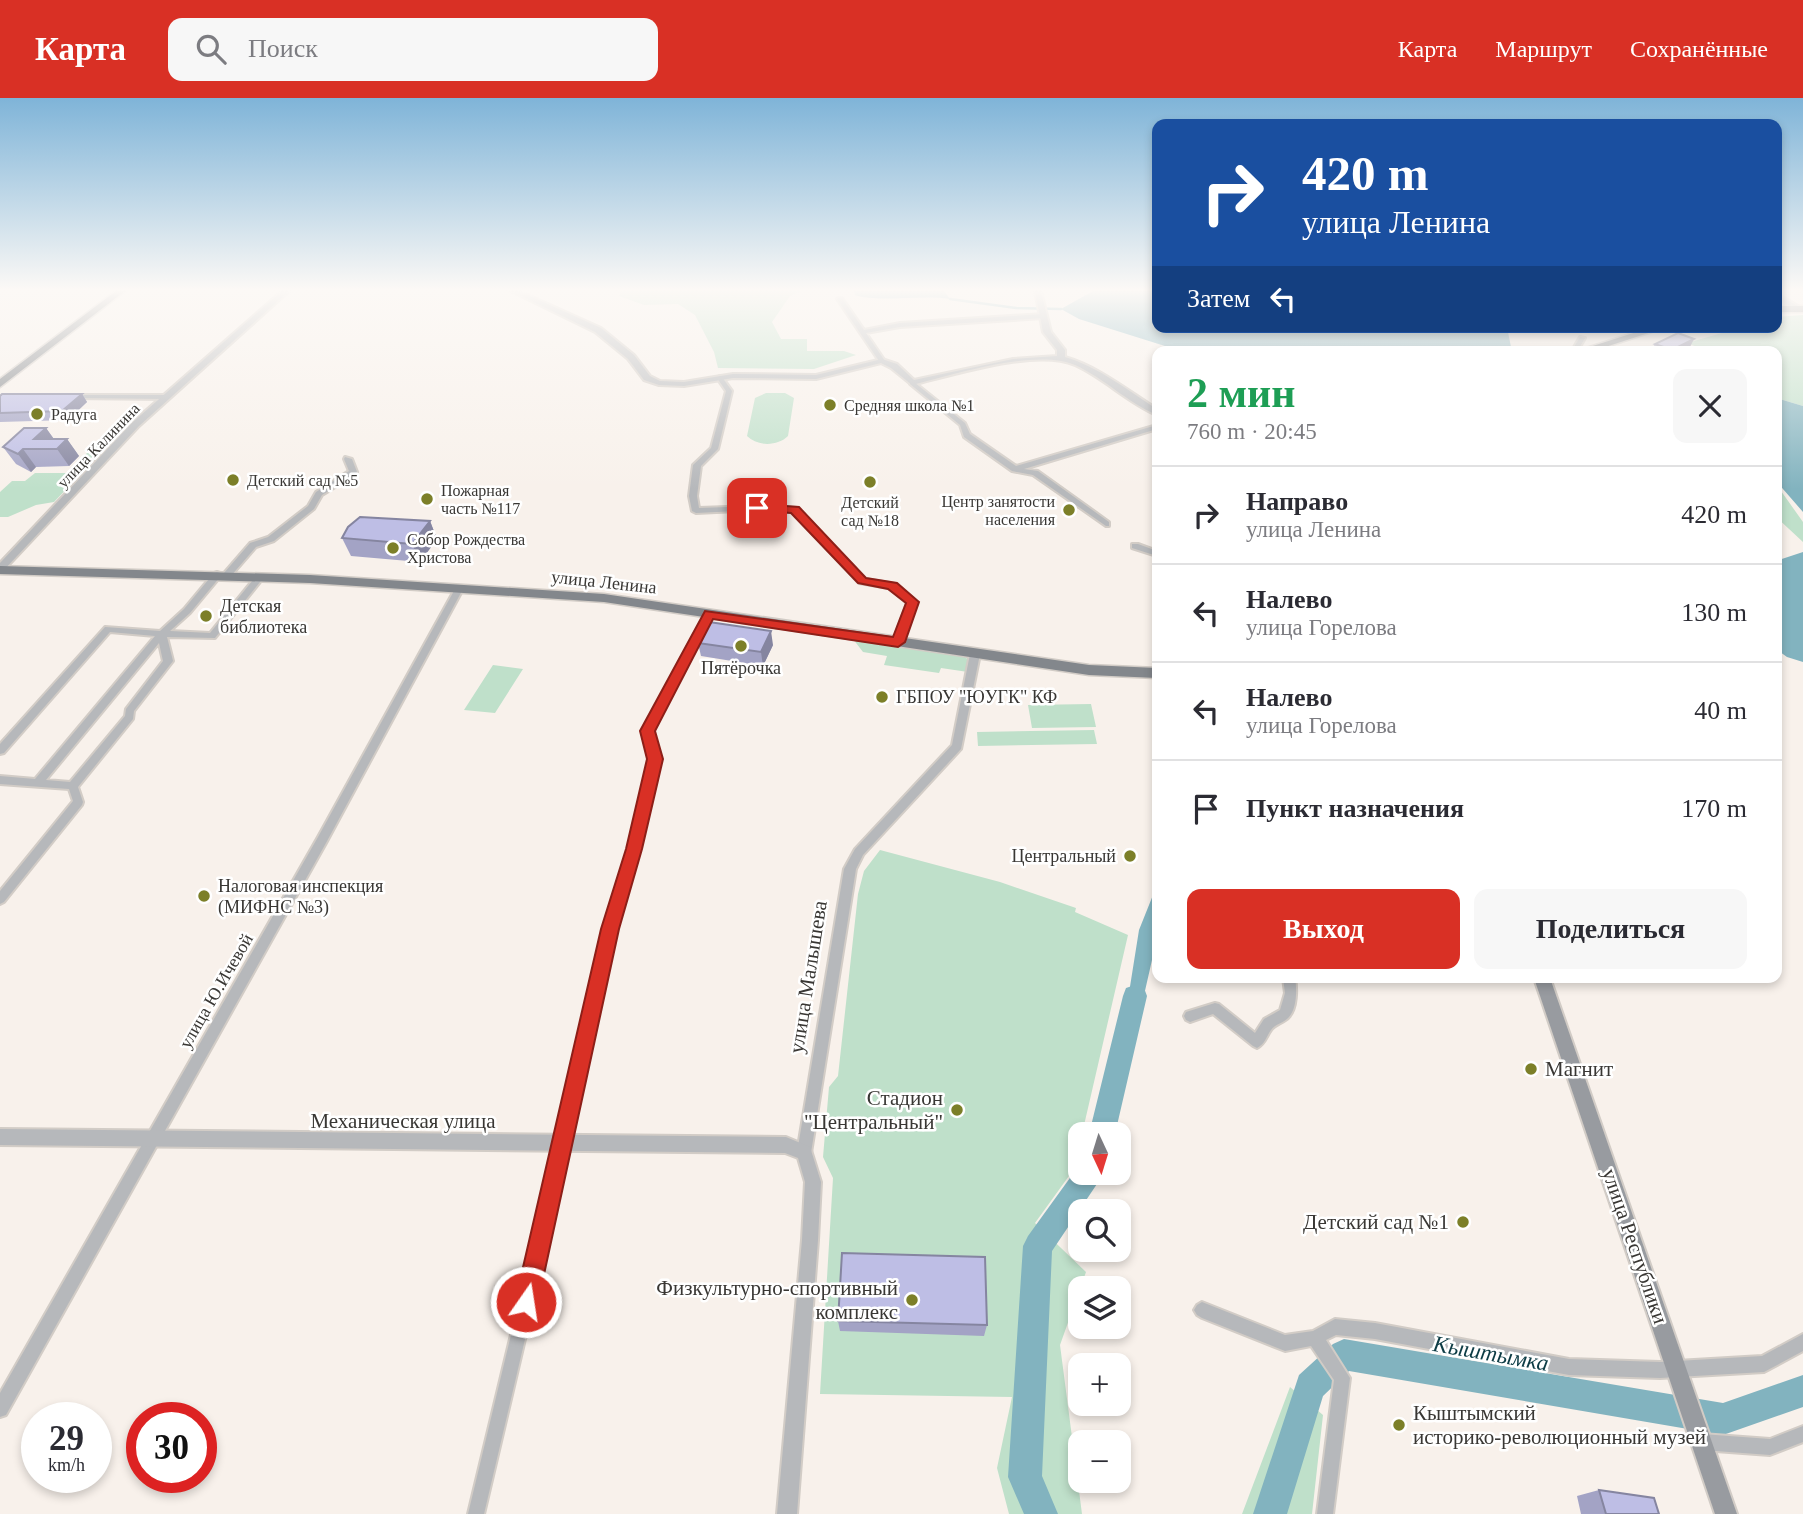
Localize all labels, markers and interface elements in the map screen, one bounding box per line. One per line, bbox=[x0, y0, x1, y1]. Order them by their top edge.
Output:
search box bbox=[168, 18, 658, 81]
icon: search bbox=[192, 30, 230, 68]
text: Карта bbox=[35, 31, 126, 67]
text: Поиск bbox=[248, 34, 318, 63]
text: Карта bbox=[1398, 36, 1457, 62]
text: Маршрут bbox=[1495, 36, 1592, 62]
text: Сохранённые bbox=[1630, 36, 1768, 62]
text: 420 m bbox=[1302, 146, 1429, 201]
icon: right bbox=[1187, 147, 1278, 238]
text: улица Ленина bbox=[1302, 204, 1490, 240]
icon: left bbox=[1264, 280, 1302, 318]
text: Затем bbox=[1187, 284, 1250, 313]
button: close bbox=[1673, 369, 1747, 443]
text: 2 мин bbox=[1187, 370, 1296, 416]
marker: Средняя школа №1 bbox=[822, 397, 838, 413]
place label: Средняя школа №1 bbox=[844, 397, 974, 415]
street label: улица Калинина bbox=[54, 400, 144, 492]
marker: Радуга bbox=[29, 406, 45, 422]
place label: Радуга bbox=[51, 406, 97, 424]
text: 760 m · 20:45 bbox=[1187, 419, 1317, 444]
marker: Детский сад №5 bbox=[225, 472, 241, 488]
place label: Детский сад №5 bbox=[247, 472, 358, 490]
marker: Детский сад №18 bbox=[862, 474, 878, 490]
pin bbox=[727, 478, 787, 538]
place label: Пожарная часть №117 bbox=[441, 482, 520, 517]
text: Направо bbox=[1246, 487, 1348, 516]
icon: arrive bbox=[738, 489, 776, 527]
marker: Пожарная часть №117 bbox=[419, 491, 435, 507]
place label: Центр занятости населения bbox=[941, 493, 1056, 528]
place label: Детский сад №18 bbox=[841, 494, 899, 530]
icon: right bbox=[1187, 496, 1225, 534]
text: 420 m bbox=[1681, 500, 1747, 529]
marker: Центр занятости населения bbox=[1061, 502, 1077, 518]
text: улица Ленина bbox=[1246, 517, 1381, 542]
place label: Собор Рождества Христова bbox=[407, 531, 525, 567]
marker: Собор Рождества Христова bbox=[385, 540, 401, 556]
street label: улица Ленина bbox=[550, 567, 658, 597]
text: Налево bbox=[1246, 585, 1332, 614]
icon: left bbox=[1187, 594, 1225, 632]
place label: Детская библиотека bbox=[220, 596, 307, 637]
text: 130 m bbox=[1681, 598, 1747, 627]
marker: Детская библиотека bbox=[198, 608, 214, 624]
text: улица Горелова bbox=[1246, 615, 1397, 640]
marker: Пятёрочка bbox=[733, 638, 749, 654]
place label: Пятёрочка bbox=[701, 658, 781, 678]
text: Налево bbox=[1246, 683, 1332, 712]
place label: ГБПОУ "ЮУГК" КФ bbox=[896, 687, 1057, 707]
marker: ГБПОУ "ЮУГК" КФ bbox=[874, 689, 890, 705]
icon: left bbox=[1187, 692, 1225, 730]
text: 40 m bbox=[1694, 696, 1747, 725]
text: улица Горелова bbox=[1246, 713, 1397, 738]
icon: arrive bbox=[1187, 790, 1225, 828]
text: Пункт назначения bbox=[1246, 794, 1464, 823]
text: 170 m bbox=[1681, 794, 1747, 823]
place label: Центральный bbox=[1012, 846, 1116, 866]
marker: Центральный bbox=[1122, 848, 1138, 864]
place label: Налоговая инспекция (МИФНС №3) bbox=[218, 876, 383, 918]
marker: Налоговая инспекция (МИФНС №3) bbox=[196, 888, 212, 904]
button: Выход bbox=[1187, 889, 1460, 969]
button: Поделиться bbox=[1474, 889, 1747, 969]
street label: улица Малышева bbox=[784, 898, 832, 1055]
street label: улица Ю.Ичевой bbox=[175, 930, 257, 1052]
place label: Магнит bbox=[1545, 1057, 1613, 1081]
marker: Магнит bbox=[1523, 1061, 1539, 1077]
place label: Стадион "Центральный" bbox=[804, 1086, 943, 1134]
marker: Стадион "Центральный" bbox=[949, 1102, 965, 1118]
street label: Механическая улица bbox=[310, 1109, 496, 1133]
north arrow bbox=[1068, 1122, 1130, 1185]
map controls bbox=[1068, 1122, 1131, 1493]
street label: улица Республики bbox=[1597, 1165, 1673, 1327]
button: search bbox=[1068, 1199, 1131, 1262]
place label: Детский сад №1 bbox=[1303, 1210, 1449, 1234]
marker: Детский сад №1 bbox=[1455, 1214, 1471, 1230]
position arrow bbox=[489, 1265, 563, 1339]
place label: Физкультурно-спортивный комплекс bbox=[656, 1276, 898, 1324]
button: layers bbox=[1068, 1276, 1131, 1339]
marker: Физкультурно-спортивный комплекс bbox=[904, 1292, 920, 1308]
water label: Кыштымка bbox=[1430, 1331, 1551, 1376]
button: + bbox=[1068, 1353, 1131, 1416]
place label: Кыштымский историко-революционный музей bbox=[1413, 1401, 1706, 1449]
speed limit sign: 30 bbox=[126, 1402, 217, 1493]
marker: Кыштымский историко-революционный музей bbox=[1391, 1417, 1407, 1433]
text: 29 bbox=[49, 1419, 84, 1458]
button: − bbox=[1068, 1430, 1131, 1493]
text: km/h bbox=[48, 1455, 85, 1475]

